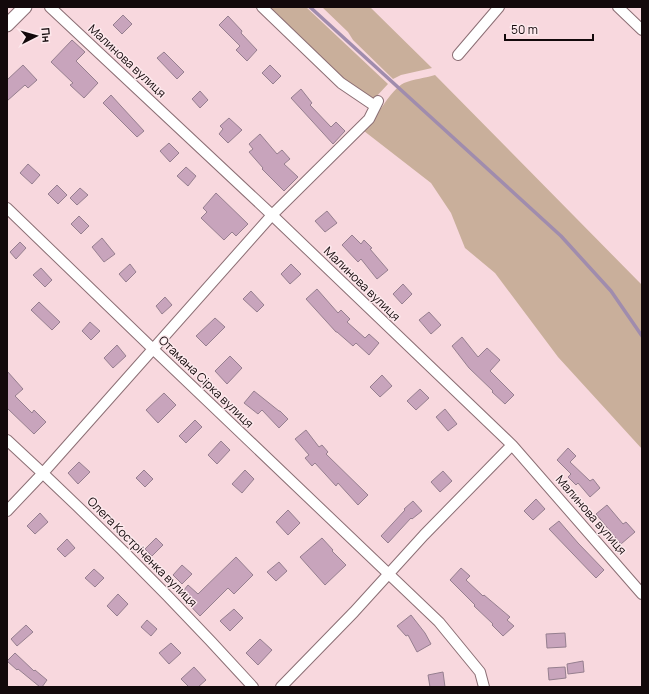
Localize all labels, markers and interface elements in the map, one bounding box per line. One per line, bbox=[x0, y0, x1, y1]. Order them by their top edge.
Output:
north arrow bbox=[16, 16, 56, 56]
scale bar bbox=[505, 16, 593, 42]
street label: Малинова вулиця bbox=[85, 20, 170, 101]
text: 50 m bbox=[511, 21, 538, 38]
text: Пн bbox=[38, 27, 55, 43]
street label: Малинова вулиця bbox=[320, 243, 404, 325]
street label: Отамана Сірка вулиця bbox=[155, 332, 258, 432]
street label: Малинова вулиця bbox=[552, 471, 631, 558]
street label: Олега Костріченка вулиця bbox=[84, 493, 201, 610]

